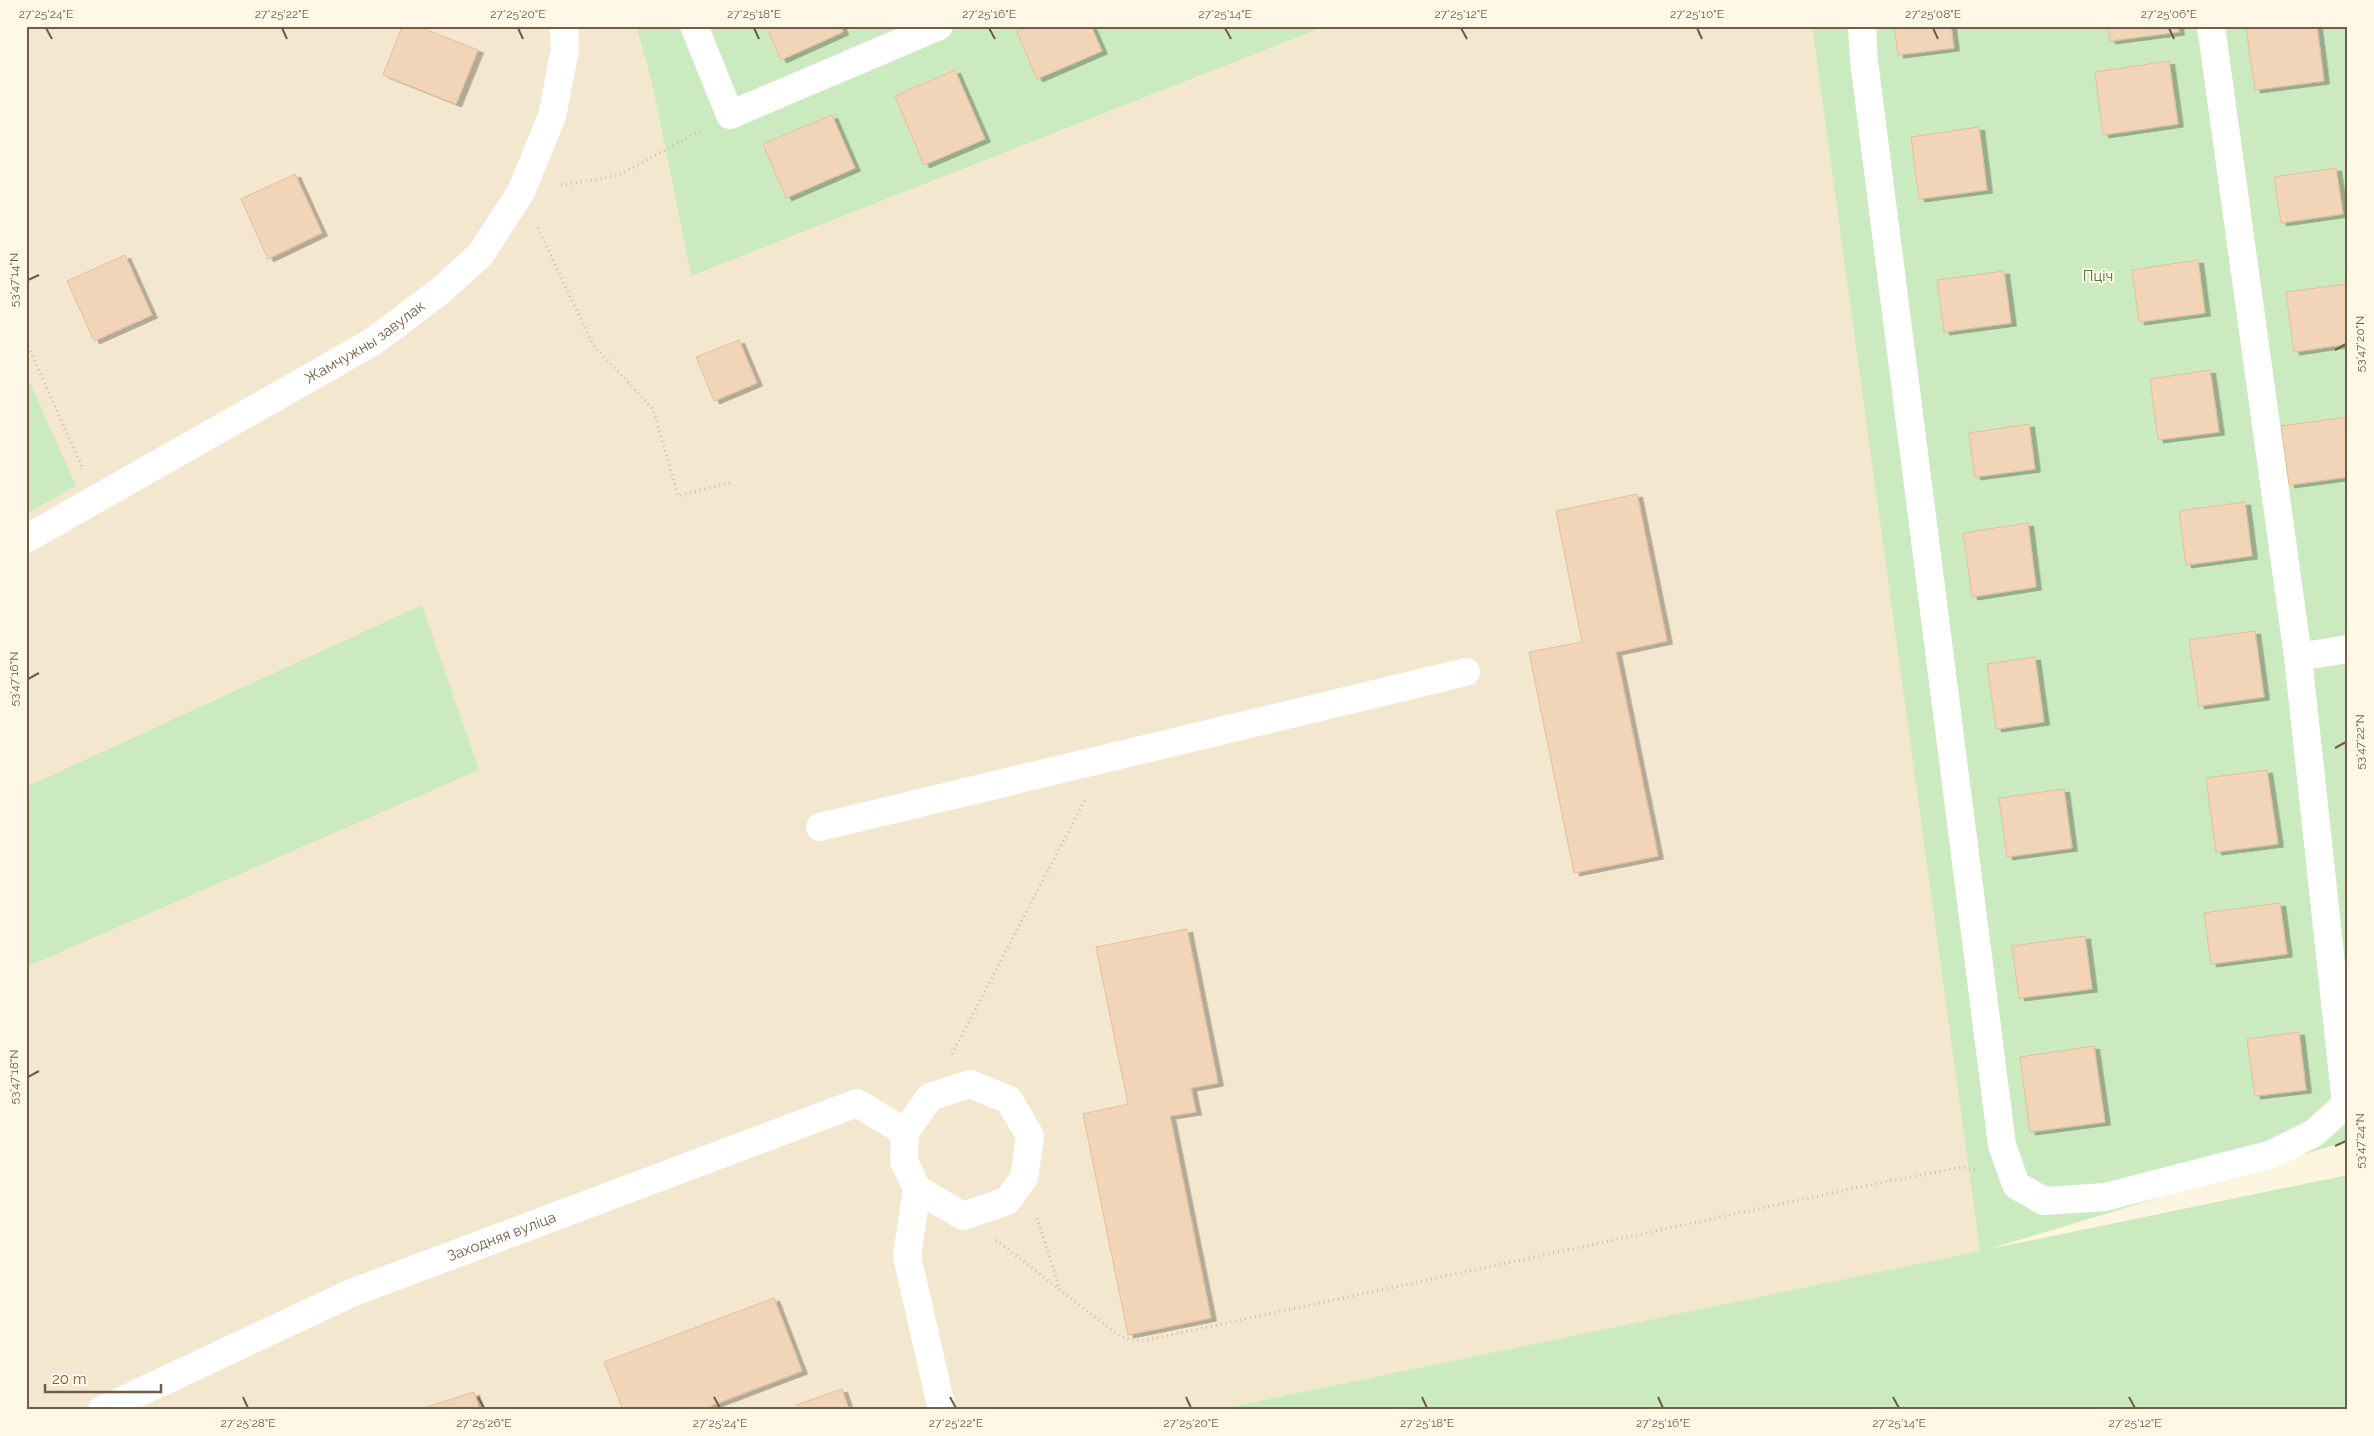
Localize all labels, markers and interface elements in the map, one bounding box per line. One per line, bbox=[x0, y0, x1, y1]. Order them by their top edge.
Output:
text: 27°25'24"E bbox=[19, 7, 73, 21]
text: 27°25'22"E bbox=[255, 7, 309, 21]
text: 27°25'20"E bbox=[490, 7, 546, 21]
text: 27°25'18"E bbox=[727, 7, 781, 21]
text: 27°25'16"E bbox=[962, 7, 1016, 21]
text: 27°25'14"E bbox=[1198, 7, 1252, 21]
text: 27°25'12"E bbox=[1434, 7, 1488, 21]
text: 27°25'10"E bbox=[1670, 7, 1724, 21]
text: 27°25'08"E bbox=[1905, 7, 1961, 21]
text: 27°25'06"E bbox=[2141, 7, 2197, 21]
text: 53°47'14"N bbox=[7, 253, 21, 307]
park label: Пціч bbox=[2083, 267, 2113, 285]
street label: Жамчужны завулак bbox=[302, 297, 429, 388]
text: 53°47'20"N bbox=[2353, 316, 2367, 372]
text: 53°47'16"N bbox=[7, 651, 21, 707]
text: 53°47'22"N bbox=[2353, 714, 2367, 770]
text: 53°47'18"N bbox=[7, 1049, 21, 1105]
text: 53°47'24"N bbox=[2353, 1113, 2367, 1169]
street label: Заходняя вуліца bbox=[445, 1208, 558, 1265]
scale bar bbox=[45, 1361, 161, 1393]
text: 20 m bbox=[52, 1370, 87, 1388]
text: 27°25'28"E bbox=[220, 1416, 276, 1430]
text: 27°25'26"E bbox=[456, 1416, 512, 1430]
text: 27°25'24"E bbox=[693, 1416, 747, 1430]
text: 27°25'22"E bbox=[929, 1416, 983, 1430]
text: 27°25'20"E bbox=[1163, 1416, 1219, 1430]
text: 27°25'18"E bbox=[1400, 1416, 1454, 1430]
text: 27°25'16"E bbox=[1636, 1416, 1690, 1430]
text: 27°25'14"E bbox=[1872, 1416, 1926, 1430]
text: 27°25'12"E bbox=[2108, 1416, 2162, 1430]

